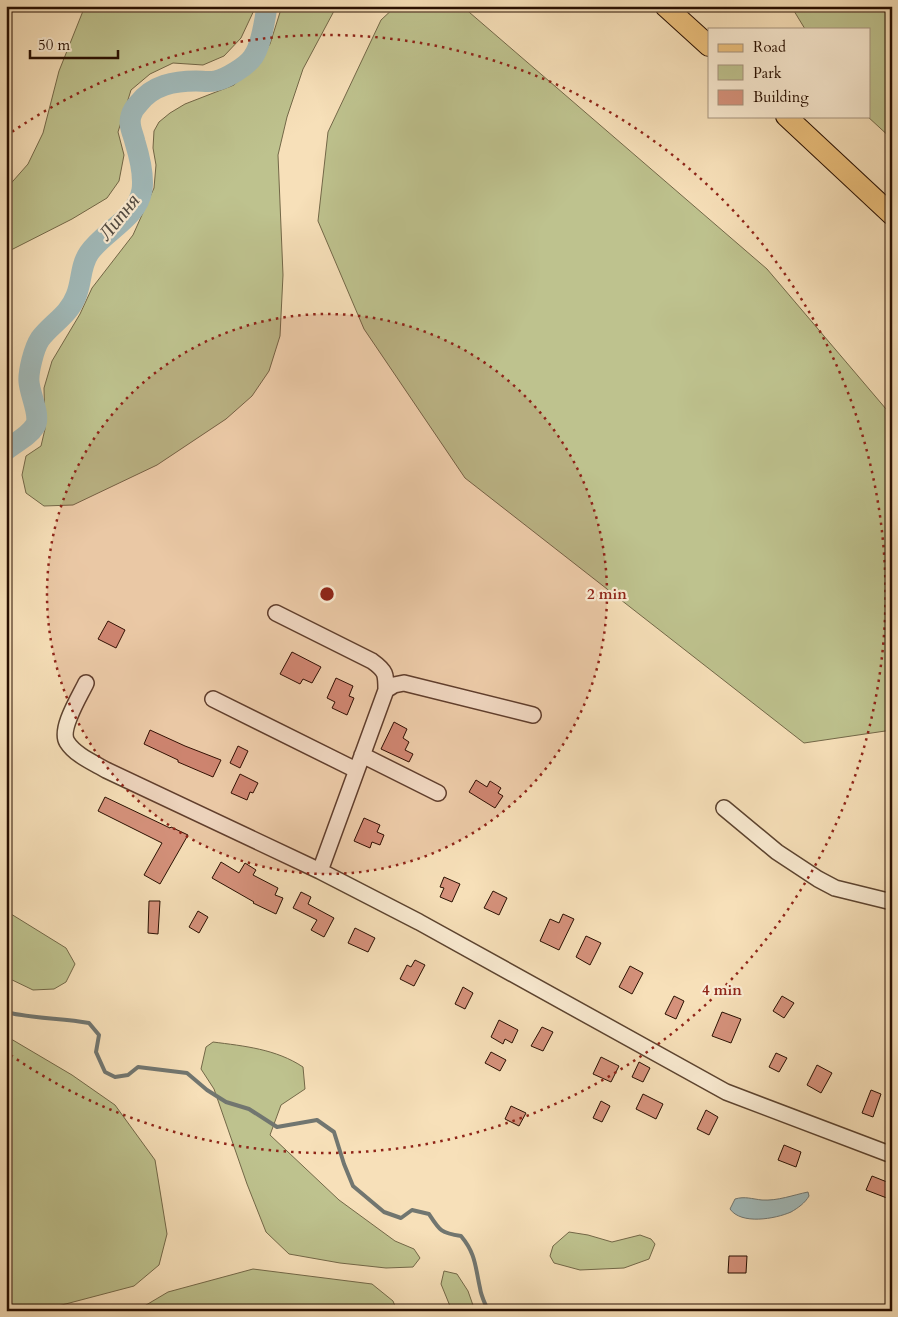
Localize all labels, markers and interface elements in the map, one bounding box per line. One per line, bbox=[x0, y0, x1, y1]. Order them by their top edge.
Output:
scale bar bbox=[30, 28, 118, 60]
legend bbox=[708, 28, 870, 118]
text: 50 m bbox=[38, 35, 70, 55]
text: Road bbox=[753, 37, 786, 57]
text: Park bbox=[753, 63, 782, 83]
text: Building bbox=[753, 87, 809, 107]
water label: Липня bbox=[91, 188, 146, 247]
text: 2 min bbox=[587, 584, 627, 604]
centre of rings bbox=[318, 585, 336, 603]
text: 4 min bbox=[702, 980, 742, 1000]

